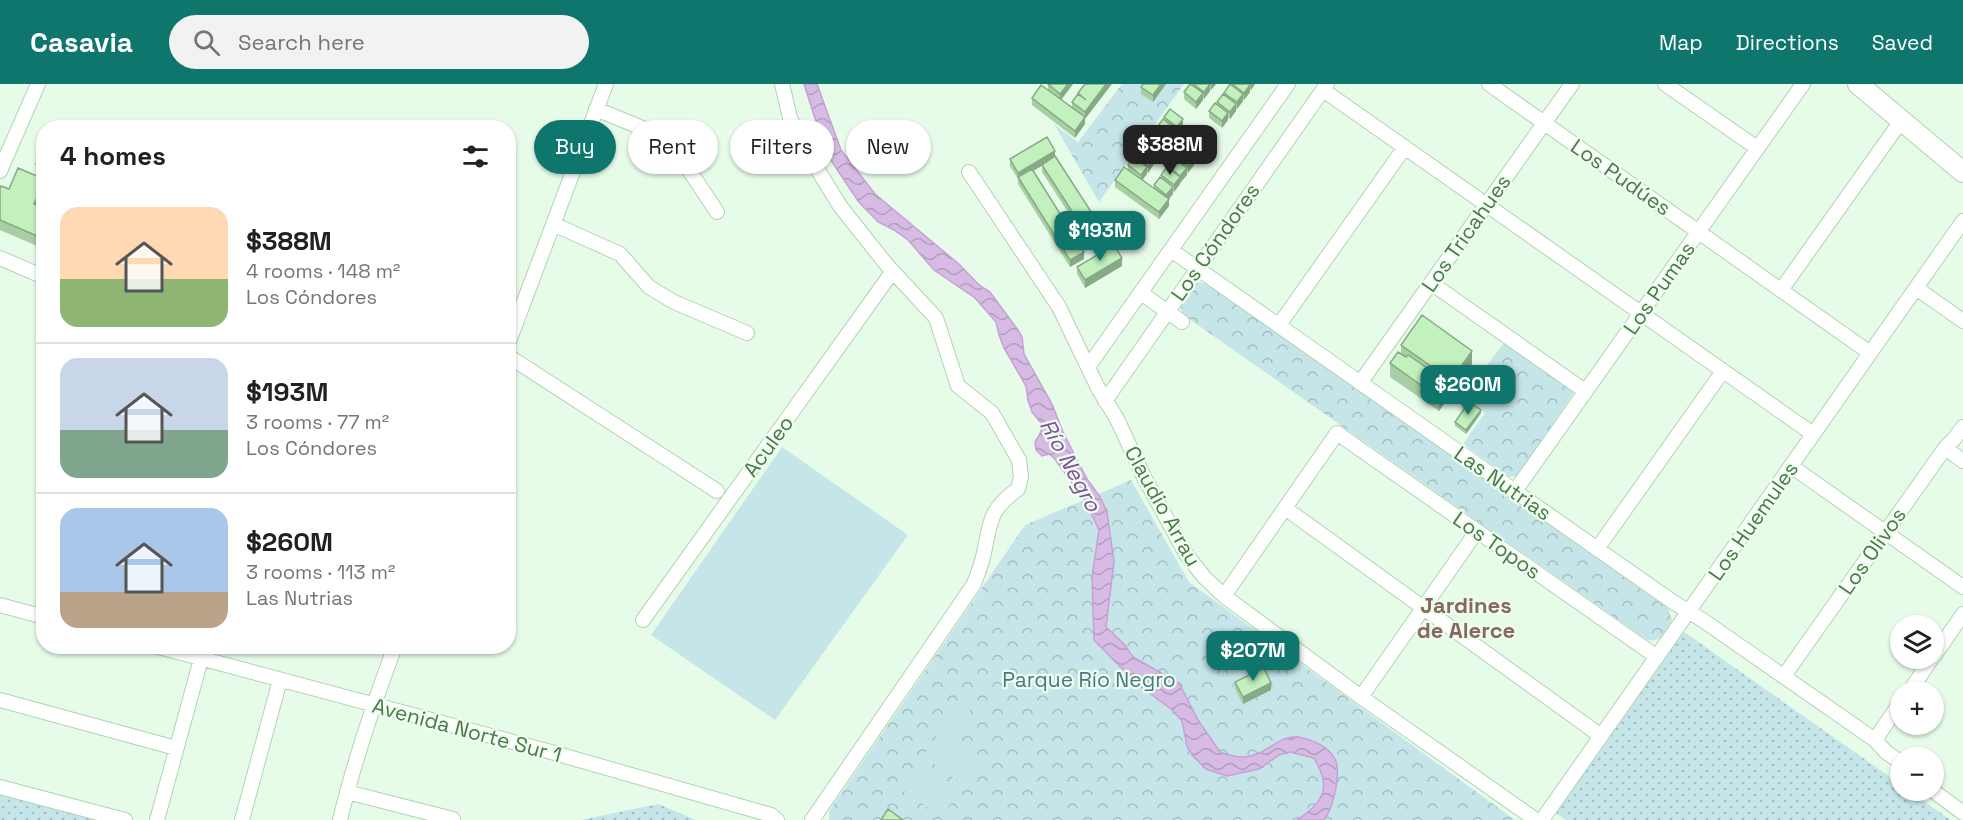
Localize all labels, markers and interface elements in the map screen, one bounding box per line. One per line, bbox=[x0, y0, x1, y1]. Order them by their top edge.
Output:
search box bbox=[169, 15, 589, 69]
text: Casavia bbox=[30, 24, 133, 60]
icon: search bbox=[190, 26, 223, 59]
text: Search here bbox=[238, 28, 365, 56]
text: Map bbox=[1659, 29, 1703, 56]
text: Directions bbox=[1736, 29, 1839, 56]
text: Saved bbox=[1872, 29, 1933, 56]
chip: Buy bbox=[534, 120, 616, 174]
chip: Rent bbox=[628, 120, 718, 174]
chip: Filters bbox=[730, 120, 834, 174]
chip: New bbox=[846, 120, 931, 174]
pin: $388M bbox=[1128, 125, 1212, 176]
text: $388M bbox=[1137, 131, 1203, 157]
street label: Los Pudúes bbox=[1566, 133, 1676, 221]
text: 4 homes bbox=[60, 139, 166, 173]
icon: filters bbox=[459, 140, 492, 173]
street label: Los Tricahues bbox=[1415, 169, 1517, 297]
street label: Los Cóndores bbox=[1164, 178, 1266, 306]
pin: $193M bbox=[1058, 211, 1142, 262]
text: $193M bbox=[1068, 217, 1132, 243]
text: $388M bbox=[246, 224, 332, 258]
icon: home bbox=[108, 231, 180, 303]
street label: Los Pumas bbox=[1617, 236, 1701, 340]
text: 4 rooms · 148 m² bbox=[246, 258, 400, 284]
text: Los Cóndores bbox=[246, 284, 377, 310]
pin: $260M bbox=[1426, 365, 1510, 416]
text: $260M bbox=[1435, 371, 1501, 397]
text: $193M bbox=[246, 375, 328, 409]
icon: home bbox=[108, 382, 180, 454]
text: 3 rooms · 77 m² bbox=[246, 409, 389, 435]
street label: Aculeo bbox=[737, 410, 799, 482]
water label: Río Negro bbox=[1034, 414, 1109, 518]
text: Los Cóndores bbox=[246, 435, 377, 461]
street label: Las Nutrias bbox=[1449, 440, 1557, 526]
street label: Claudio Arrau bbox=[1119, 441, 1207, 571]
street label: Los Huemules bbox=[1702, 456, 1804, 586]
street label: Los Olivos bbox=[1832, 502, 1912, 600]
street label: Los Topos bbox=[1448, 505, 1546, 585]
text: $260M bbox=[246, 525, 333, 559]
icon: home bbox=[108, 532, 180, 604]
text: 3 rooms · 113 m² bbox=[246, 559, 395, 585]
text: Las Nutrias bbox=[246, 585, 353, 611]
district label: Jardines de Alerce bbox=[1417, 591, 1515, 644]
map controls bbox=[1890, 615, 1944, 801]
button: layers bbox=[1890, 615, 1944, 669]
pin: $207M bbox=[1211, 631, 1295, 682]
text: $207M bbox=[1220, 637, 1286, 663]
park label: Parque Río Negro bbox=[1002, 666, 1176, 693]
button: + bbox=[1890, 681, 1944, 735]
street label: Avenida Norte Sur 1 bbox=[369, 692, 565, 768]
button: − bbox=[1890, 747, 1944, 801]

